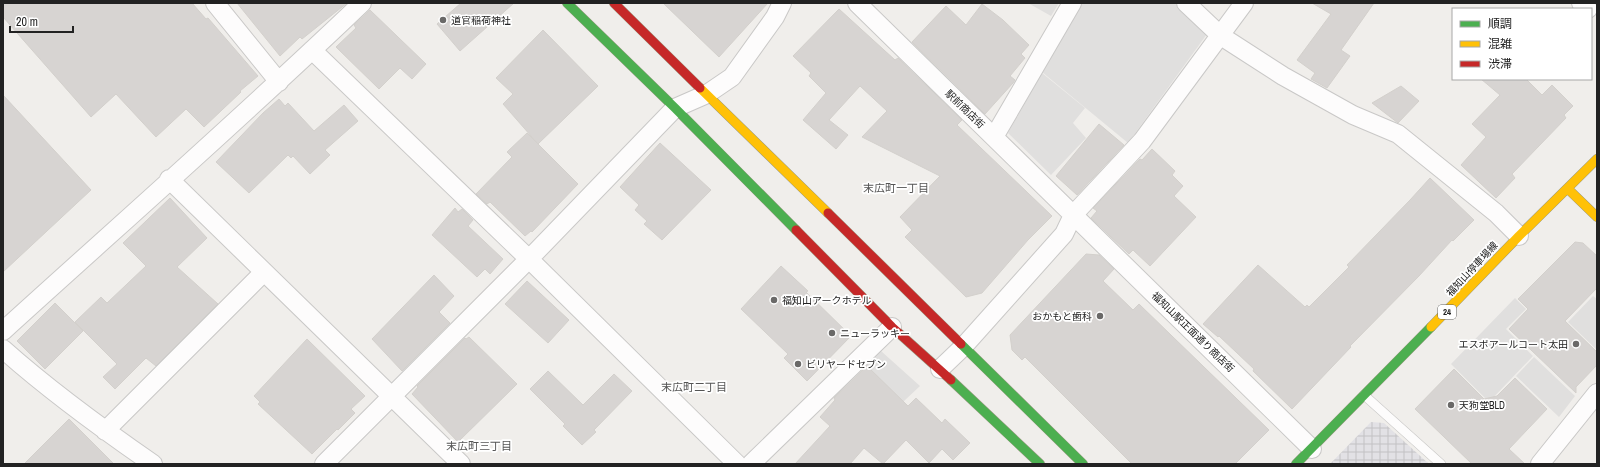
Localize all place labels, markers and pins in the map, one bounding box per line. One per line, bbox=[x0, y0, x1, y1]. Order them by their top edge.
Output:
place label: 道官稲荷神社 bbox=[451, 14, 511, 27]
marker: 道官稲荷神社 bbox=[438, 15, 448, 25]
place label: 福知山アークホテル bbox=[782, 294, 871, 307]
marker: 福知山アークホテル bbox=[769, 295, 779, 305]
place label: おかもと歯科 bbox=[1032, 310, 1092, 323]
marker: おかもと歯科 bbox=[1095, 311, 1105, 321]
place label: ニューラッキー bbox=[840, 327, 910, 340]
marker: ニューラッキー bbox=[827, 328, 837, 338]
place label: エスポアールコート太田 bbox=[1459, 338, 1568, 351]
marker: エスポアールコート太田 bbox=[1571, 339, 1581, 349]
place label: ビリヤードセブン bbox=[806, 358, 886, 371]
marker: ビリヤードセブン bbox=[793, 359, 803, 369]
place label: 天狗堂BLD bbox=[1459, 399, 1505, 412]
marker: 天狗堂BLD bbox=[1446, 400, 1456, 410]

